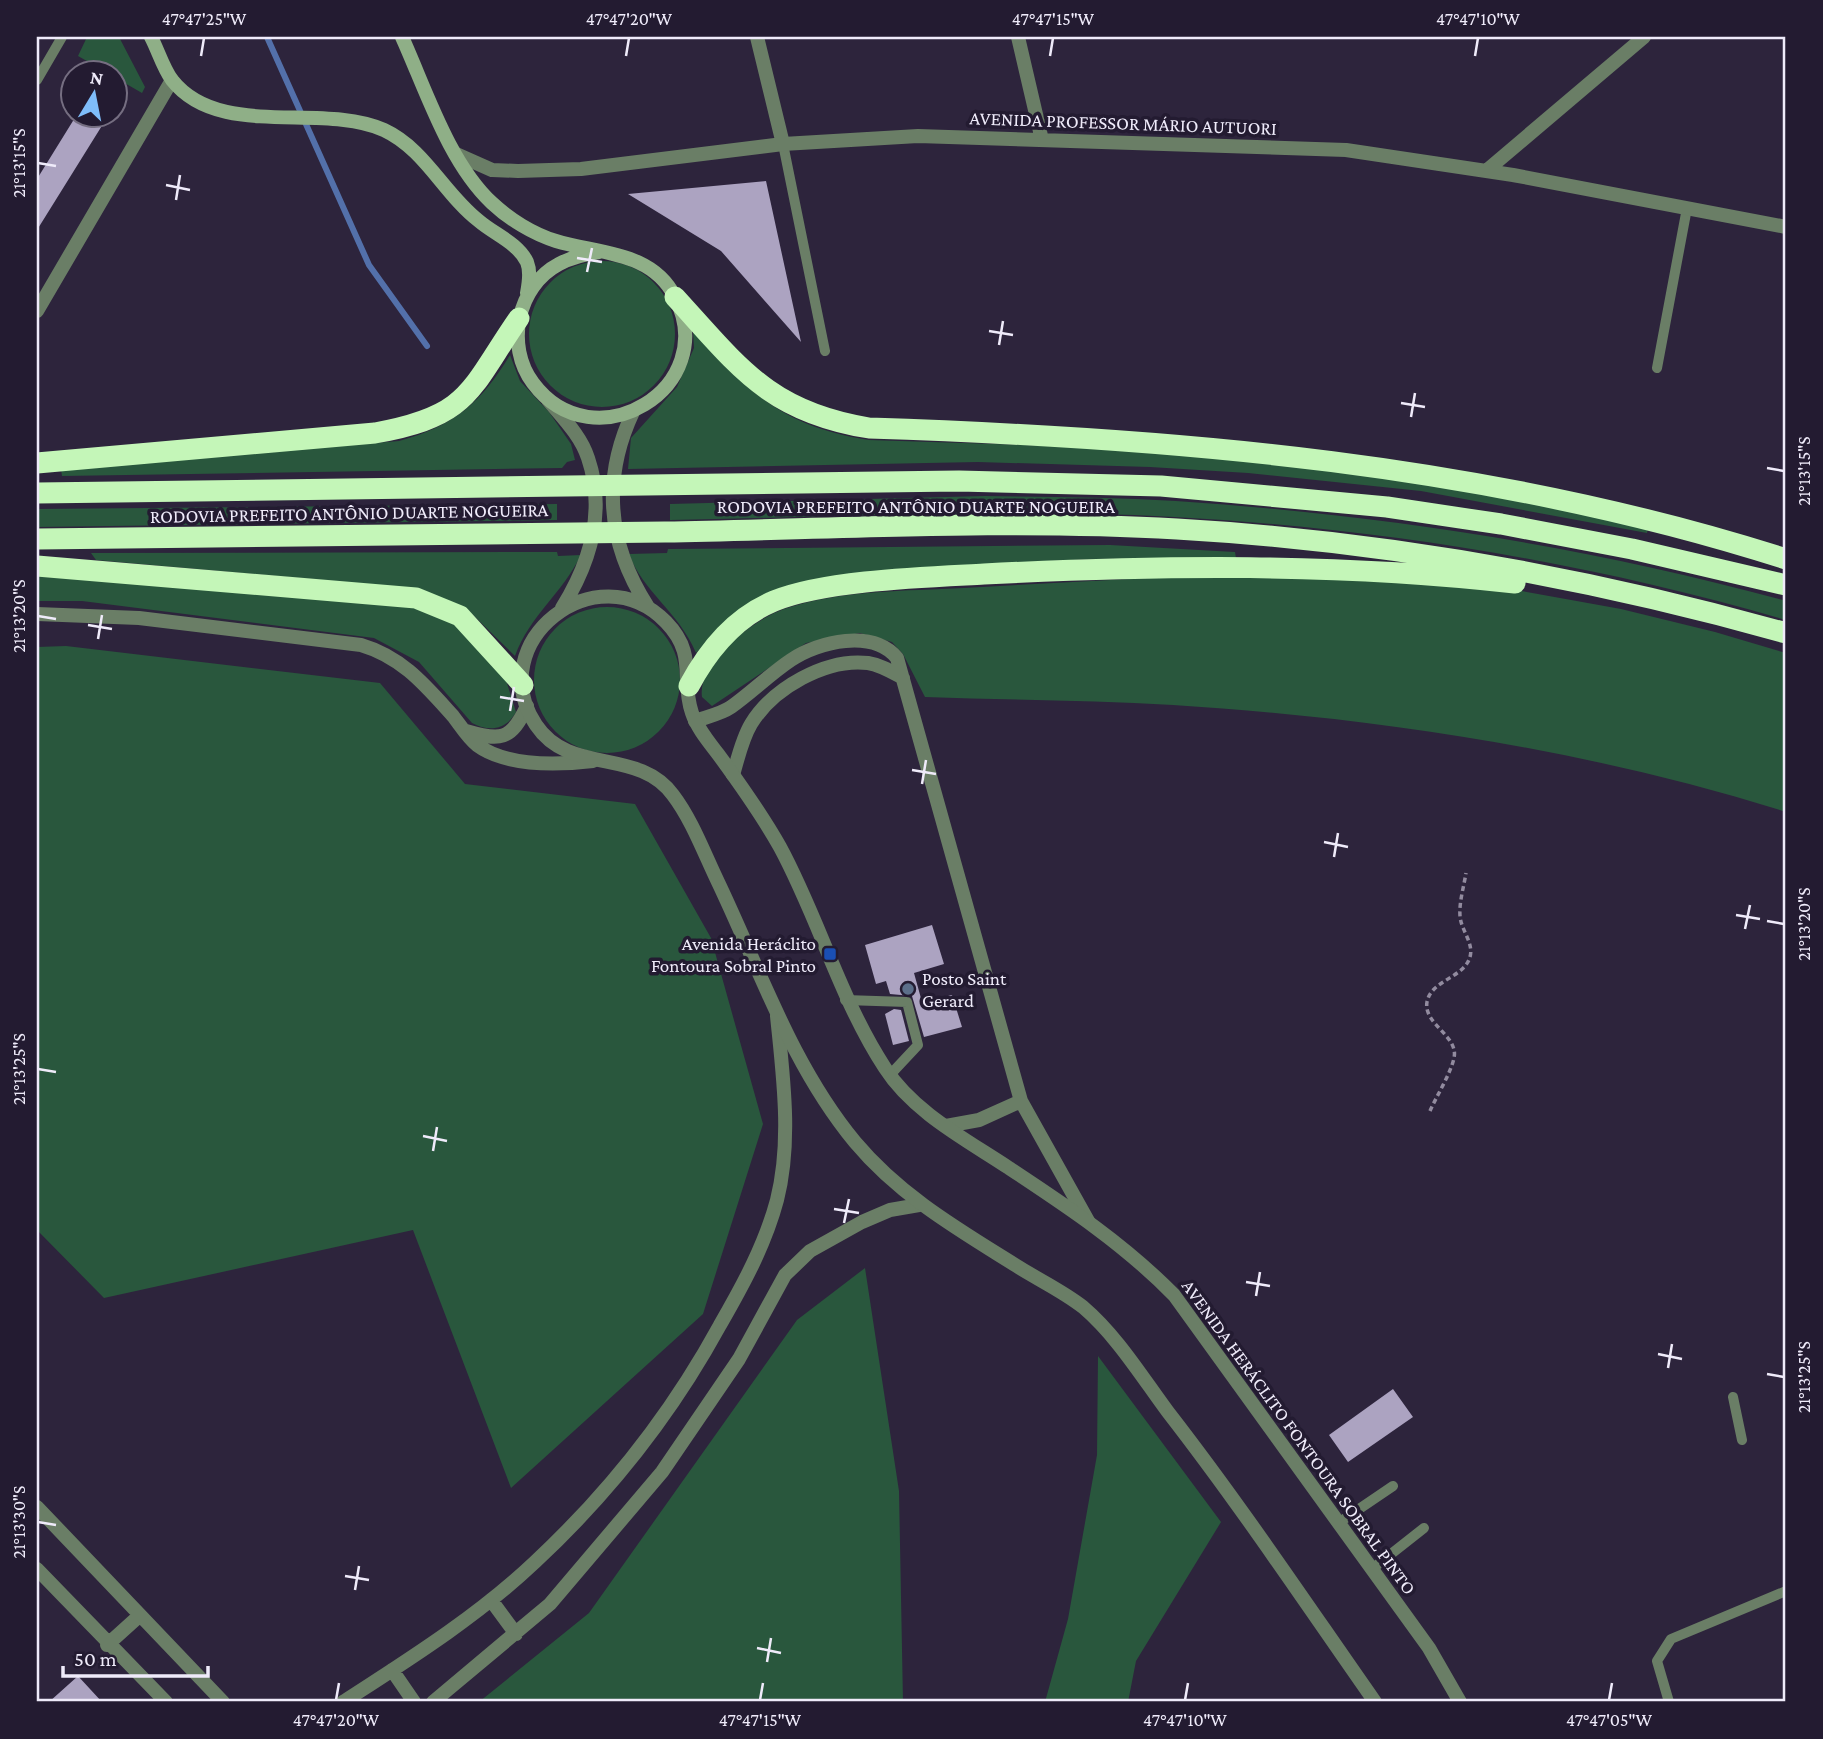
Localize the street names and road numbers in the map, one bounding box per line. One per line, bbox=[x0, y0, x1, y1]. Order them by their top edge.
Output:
street label: AVENIDA PROFESSOR MÁRIO AUTUORI bbox=[969, 107, 1277, 139]
street label: RODOVIA PREFEITO ANTÔNIO DUARTE NOGUEIRA bbox=[717, 496, 1115, 517]
street label: RODOVIA PREFEITO ANTÔNIO DUARTE NOGUEIRA bbox=[150, 499, 549, 527]
street label: AVENIDA HERÁCLITO FONTOURA SOBRAL PINTO bbox=[1178, 1276, 1420, 1598]

